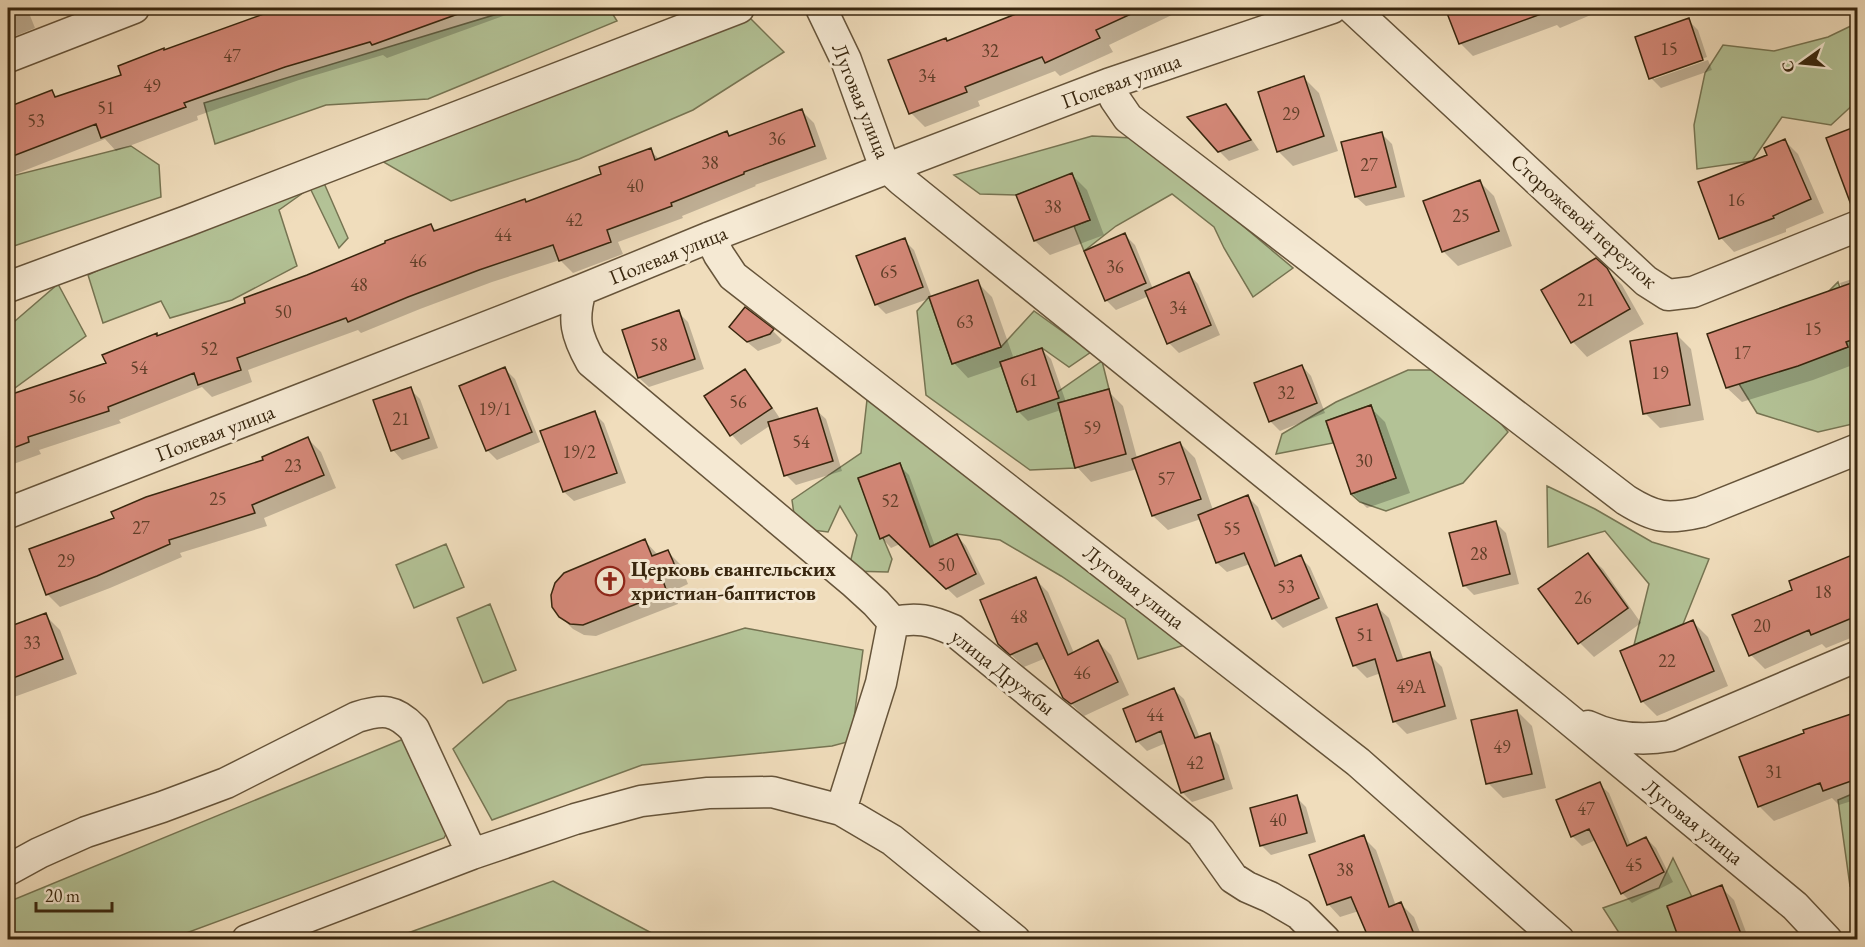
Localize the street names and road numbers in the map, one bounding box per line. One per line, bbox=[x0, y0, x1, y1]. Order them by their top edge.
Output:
street label: Луговая улица bbox=[826, 39, 897, 163]
street label: Полевая улица bbox=[1057, 46, 1185, 115]
street label: Сторожевой переулок bbox=[1505, 147, 1664, 294]
street label: Полевая улица bbox=[605, 218, 732, 291]
street label: Полевая улица bbox=[151, 397, 279, 468]
street label: Луговая улица bbox=[1078, 538, 1191, 635]
street label: улица Дружбы bbox=[946, 622, 1061, 721]
street label: Луговая улица bbox=[1637, 773, 1750, 871]

